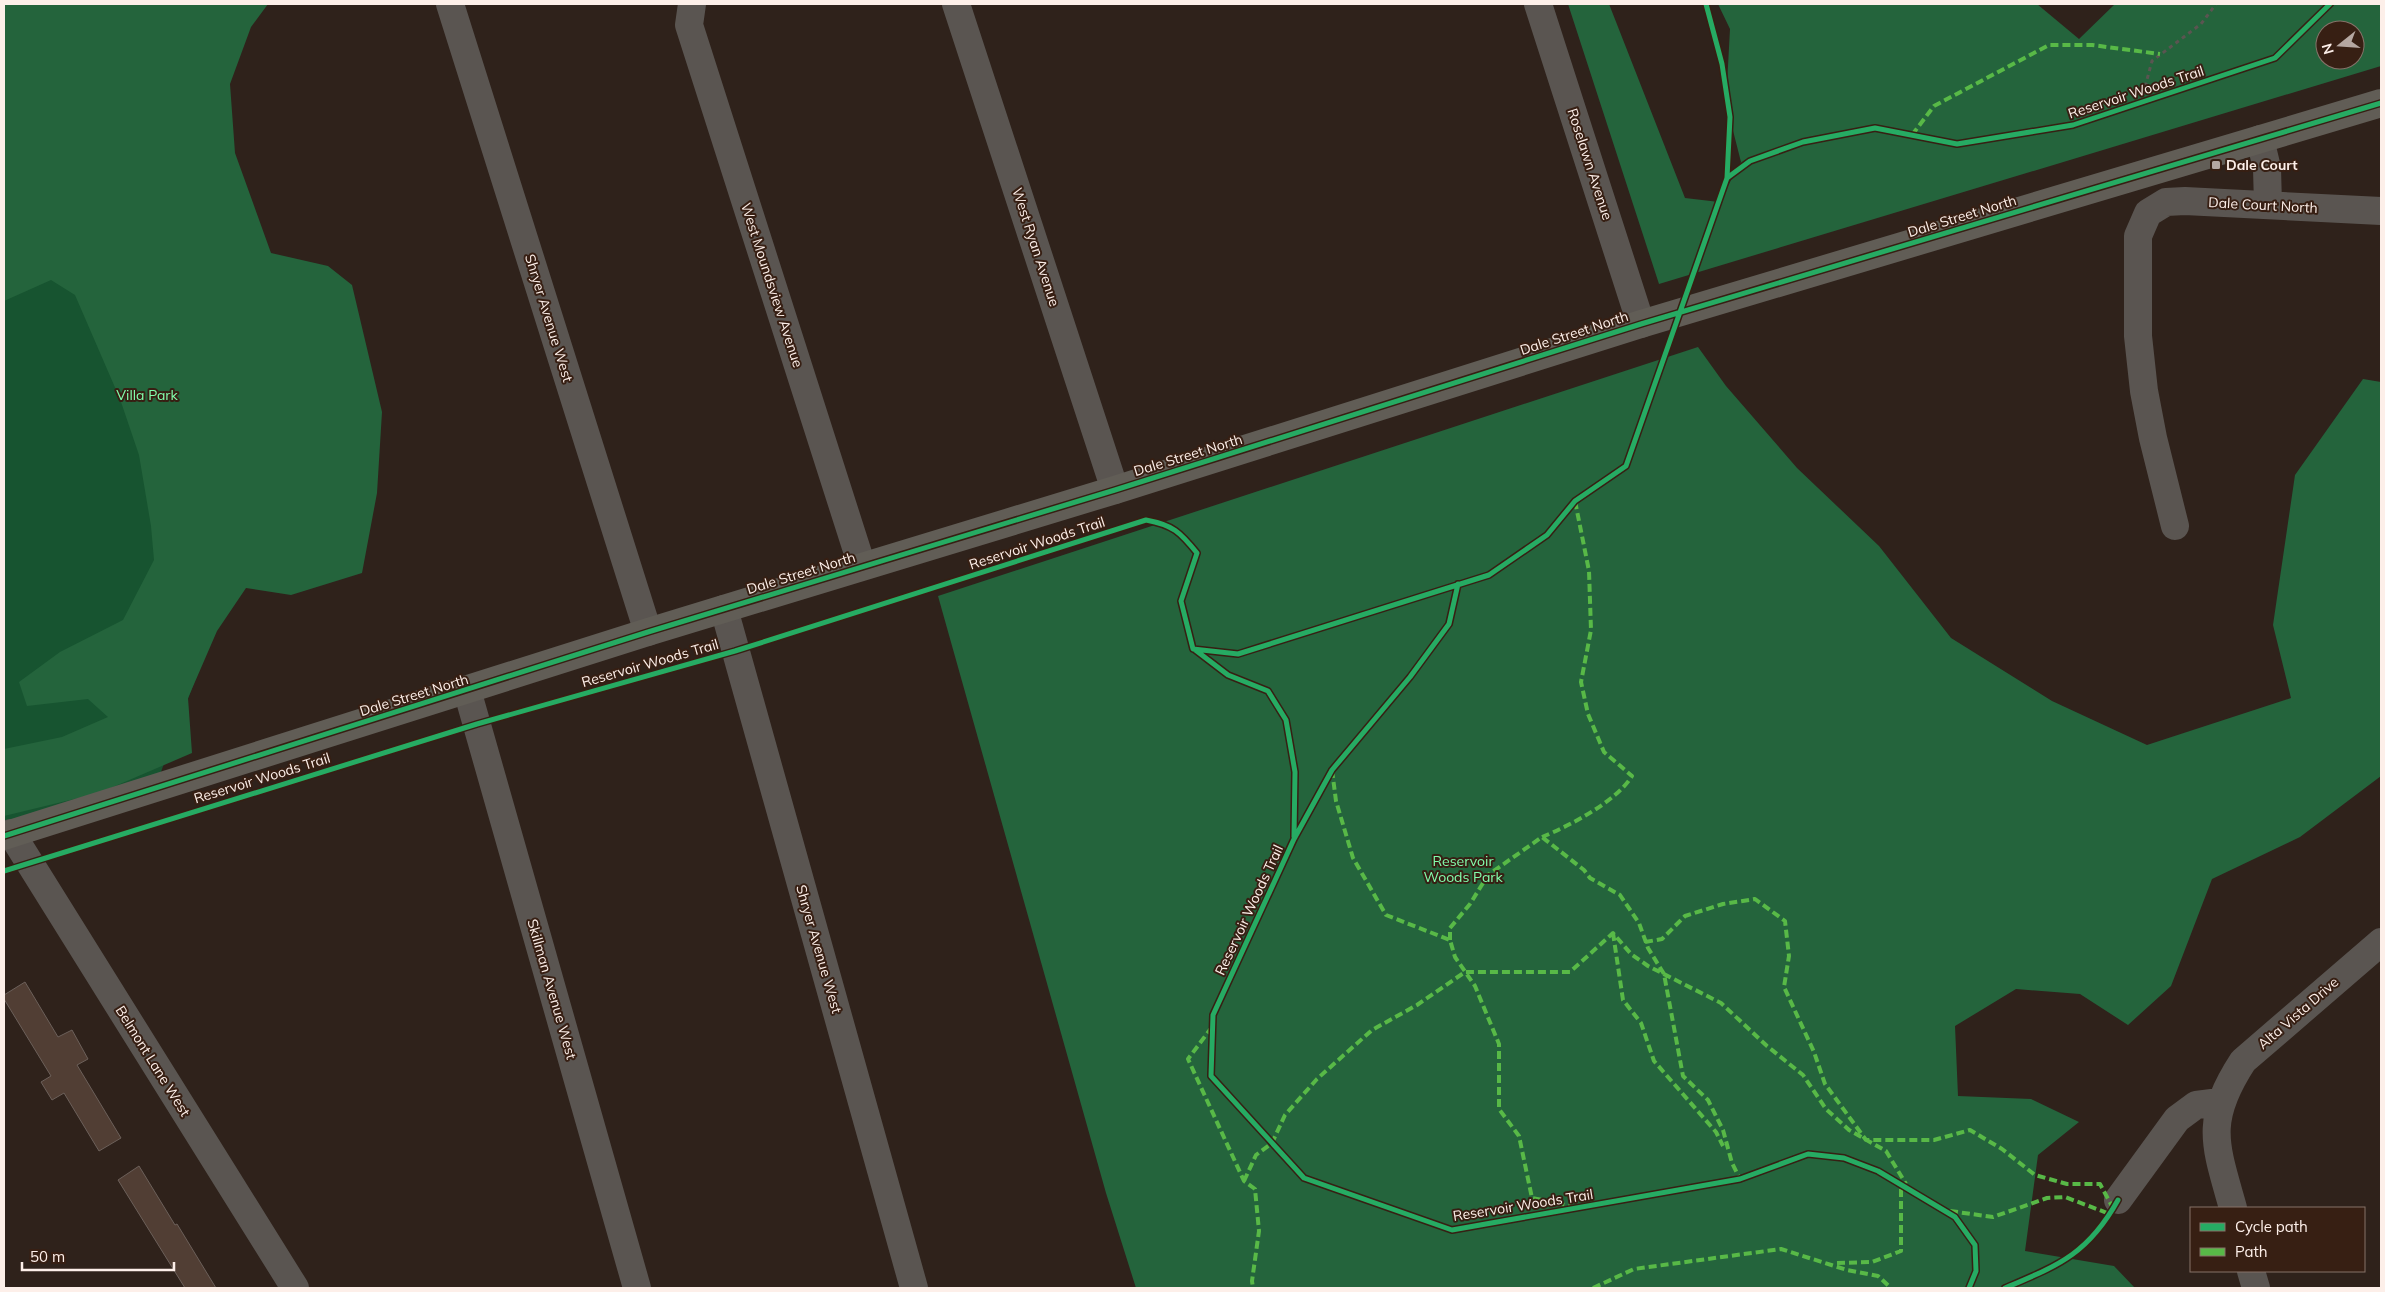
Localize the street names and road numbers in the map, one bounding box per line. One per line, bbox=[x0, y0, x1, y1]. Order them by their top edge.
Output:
street label: Reservoir Woods Trail bbox=[2066, 62, 2206, 122]
street label: Roselawn Avenue bbox=[1563, 106, 1617, 222]
street label: West Ryan Avenue bbox=[1008, 185, 1064, 309]
street label: Dale Street North bbox=[1905, 191, 2019, 241]
street label: Dale Court North bbox=[2208, 193, 2318, 217]
street label: West Moundsview Avenue bbox=[737, 200, 807, 370]
street label: Shryer Avenue West bbox=[521, 252, 577, 384]
street label: Dale Street North bbox=[1518, 307, 1630, 359]
street label: Dale Street North bbox=[1131, 430, 1245, 480]
street label: Reservoir Woods Trail bbox=[967, 513, 1107, 573]
street label: Dale Street North bbox=[744, 548, 858, 598]
street label: Reservoir Woods Trail bbox=[579, 635, 721, 691]
street label: Dale Street North bbox=[357, 670, 471, 720]
street label: Reservoir Woods Trail bbox=[192, 749, 332, 807]
street label: Reservoir Woods Trail bbox=[1211, 842, 1287, 978]
street label: Shryer Avenue West bbox=[792, 883, 846, 1015]
street label: Skillman Avenue West bbox=[523, 917, 581, 1061]
street label: Alta Vista Drive bbox=[2254, 973, 2342, 1053]
street label: Belmont Lane West bbox=[112, 1002, 194, 1120]
street label: Reservoir Woods Trail bbox=[1452, 1185, 1594, 1225]

